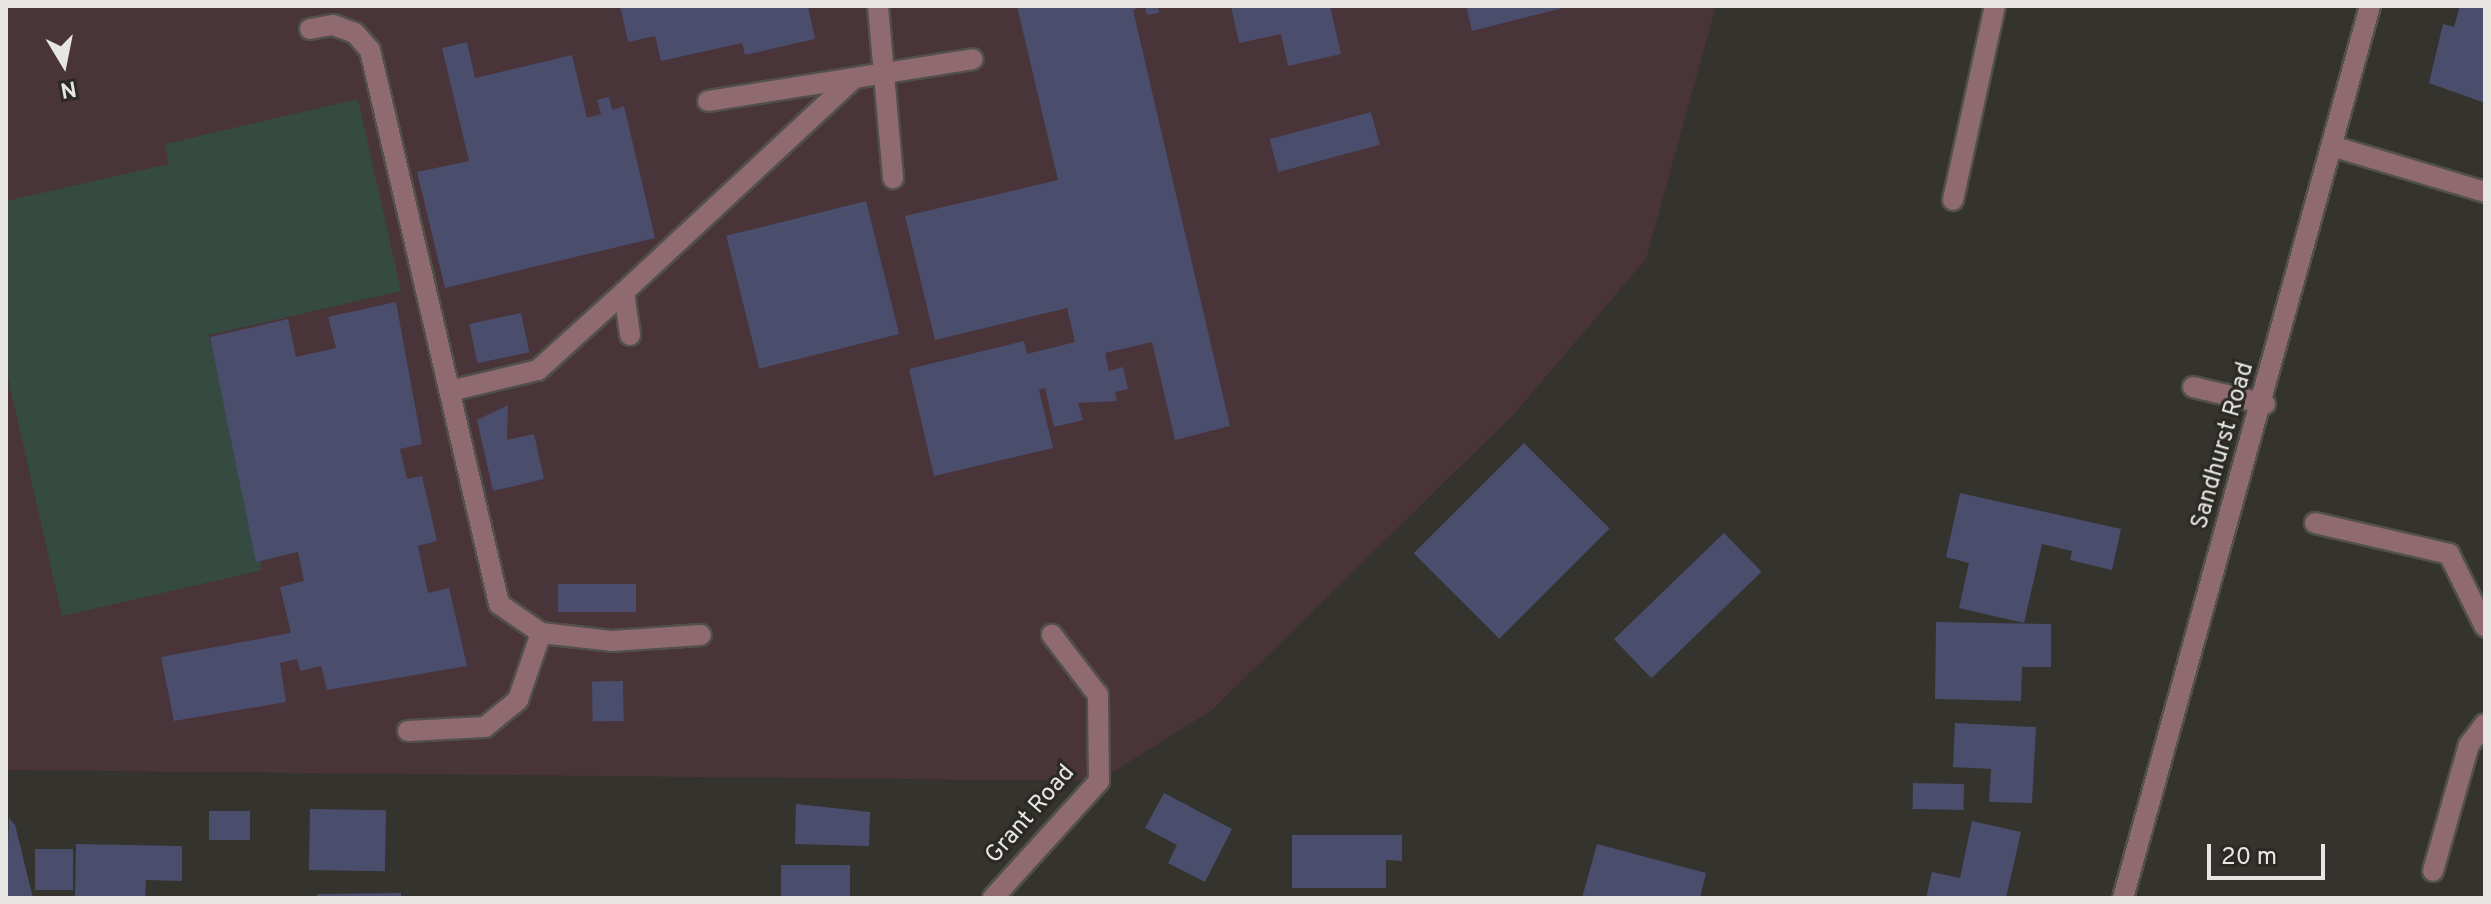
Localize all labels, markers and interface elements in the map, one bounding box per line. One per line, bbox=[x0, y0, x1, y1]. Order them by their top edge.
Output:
north arrow bbox=[24, 24, 104, 104]
text: N bbox=[58, 73, 78, 103]
street label: Sandhurst Road bbox=[2186, 359, 2262, 533]
street label: Grant Road bbox=[980, 760, 1082, 870]
scale bar bbox=[2211, 828, 2329, 878]
text: 20 m bbox=[2221, 843, 2277, 873]

